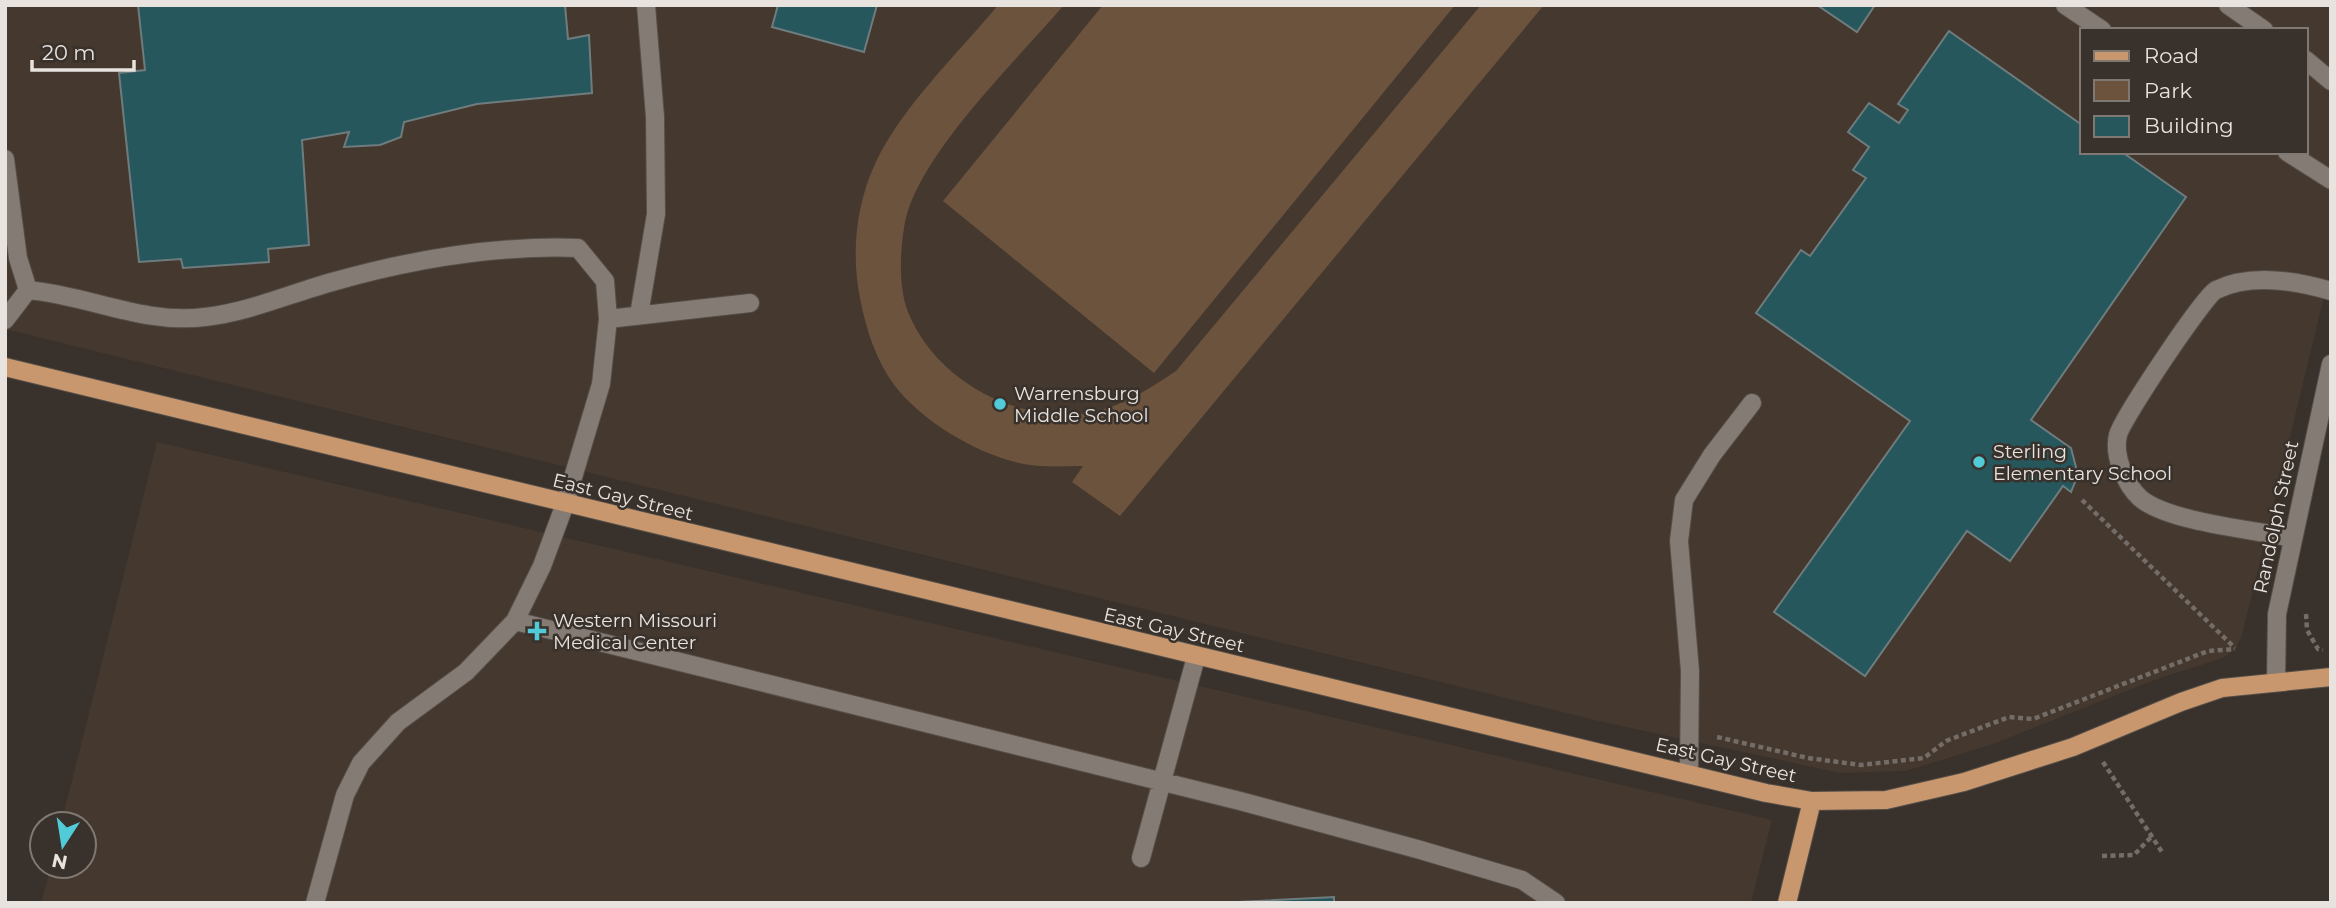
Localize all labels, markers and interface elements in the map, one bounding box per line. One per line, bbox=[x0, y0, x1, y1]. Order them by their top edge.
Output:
scale bar bbox=[32, 28, 133, 72]
legend bbox=[2080, 28, 2308, 154]
text: 20 m bbox=[42, 40, 96, 65]
text: Road bbox=[2144, 43, 2199, 68]
text: Park bbox=[2144, 78, 2192, 103]
text: Building bbox=[2144, 113, 2234, 138]
place label: Warrensburg Middle School bbox=[1014, 382, 1149, 427]
marker: Warrensburg Middle School bbox=[992, 396, 1008, 412]
street label: Randolph Street bbox=[2249, 438, 2303, 596]
place label: Sterling Elementary School bbox=[1993, 440, 2172, 485]
marker: Sterling Elementary School bbox=[1971, 454, 1987, 470]
street label: East Gay Street bbox=[550, 468, 696, 526]
street label: East Gay Street bbox=[1101, 603, 1247, 657]
place label: Western Missouri Medical Center bbox=[553, 609, 717, 654]
marker: Western Missouri Medical Center bbox=[527, 621, 547, 641]
street label: East Gay Street bbox=[1653, 733, 1799, 787]
north arrow bbox=[28, 810, 98, 880]
text: N bbox=[50, 848, 69, 874]

